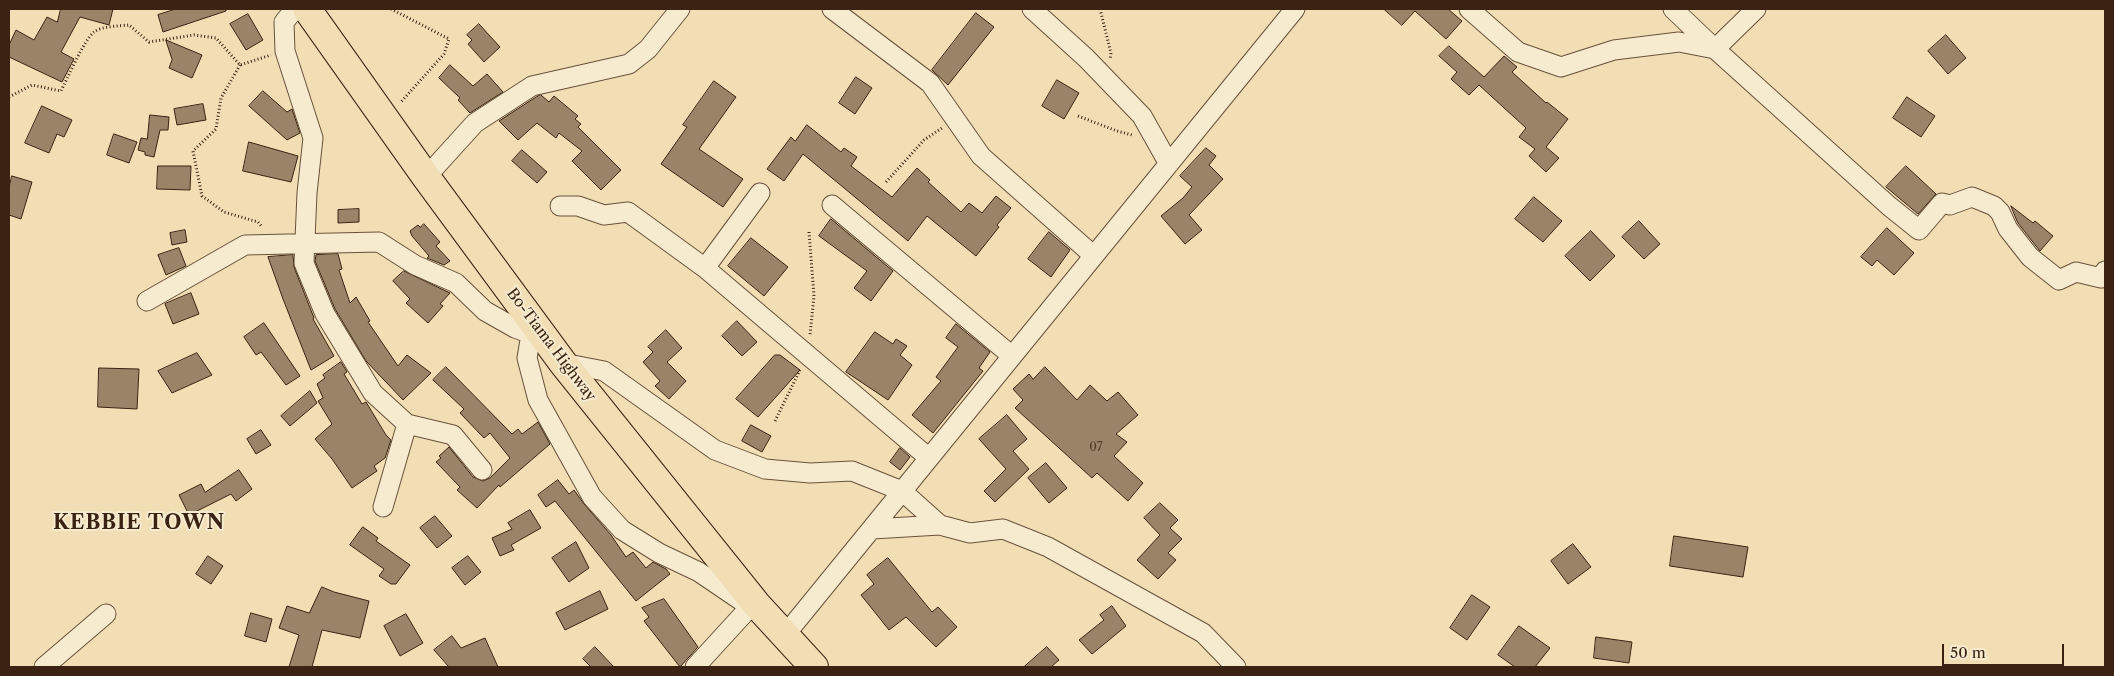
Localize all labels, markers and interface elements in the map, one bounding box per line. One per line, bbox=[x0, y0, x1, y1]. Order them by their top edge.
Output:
street label: Bo-Tiama Highway bbox=[503, 285, 599, 405]
house number: 07 bbox=[1089, 441, 1103, 455]
district label: KEBBIE TOWN bbox=[52, 511, 226, 535]
scale bar bbox=[1944, 634, 2066, 666]
text: 50 m bbox=[1950, 643, 1986, 662]

